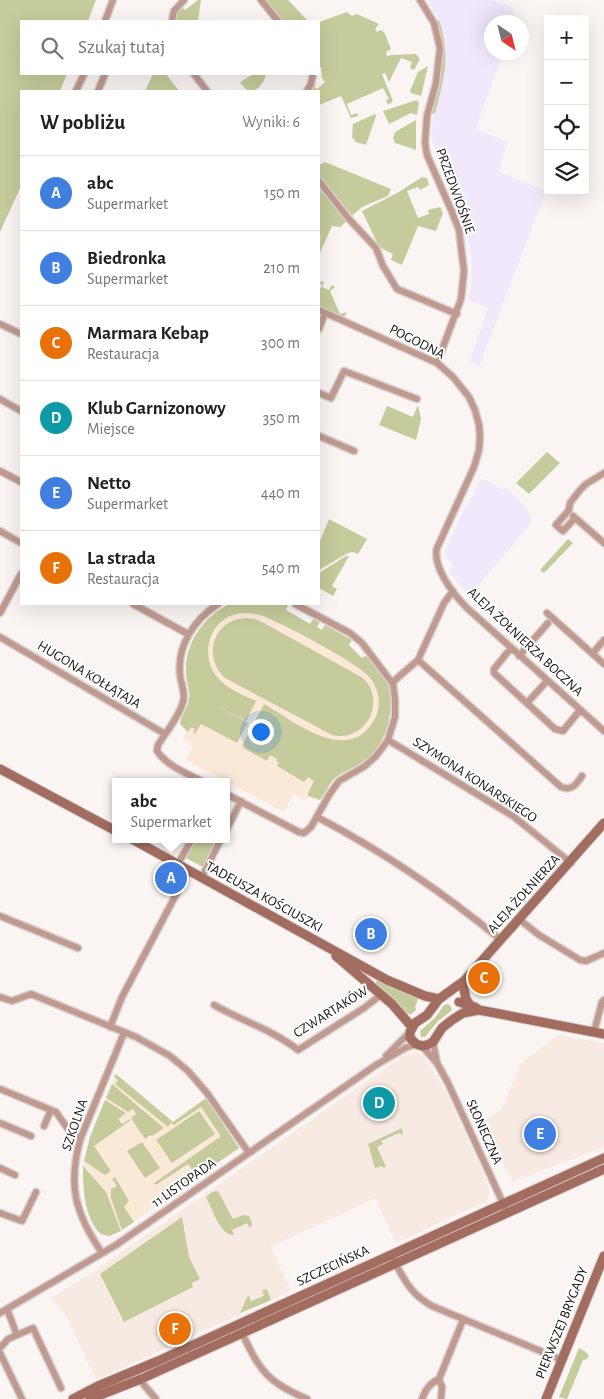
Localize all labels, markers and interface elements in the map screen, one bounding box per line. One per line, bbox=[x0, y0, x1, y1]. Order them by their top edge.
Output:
north arrow bbox=[484, 15, 529, 60]
map controls bbox=[544, 15, 589, 195]
button: + bbox=[544, 15, 589, 60]
search box bbox=[20, 20, 320, 75]
icon: search bbox=[38, 34, 66, 62]
text: Szukaj tutaj bbox=[78, 38, 165, 57]
button: − bbox=[544, 60, 589, 105]
button: locate bbox=[544, 105, 589, 150]
text: W pobliżu bbox=[40, 112, 125, 133]
text: Wyniki: 6 bbox=[242, 114, 300, 130]
street label: PRZEDWIOŚNIE bbox=[433, 145, 480, 236]
button: layers bbox=[544, 150, 589, 195]
text: abc bbox=[87, 174, 113, 193]
text: A bbox=[51, 185, 61, 201]
text: 150 m bbox=[264, 185, 300, 201]
text: Supermarket bbox=[87, 196, 168, 212]
text: Biedronka bbox=[87, 249, 166, 268]
text: B bbox=[51, 260, 61, 276]
text: 210 m bbox=[263, 260, 300, 276]
text: Supermarket bbox=[87, 271, 168, 287]
street label: POGODNA bbox=[387, 322, 447, 362]
text: Marmara Kebap bbox=[87, 324, 209, 343]
text: C bbox=[52, 335, 60, 351]
text: 300 m bbox=[261, 335, 300, 351]
text: Restauracja bbox=[87, 346, 159, 362]
text: Klub Garnizonowy bbox=[87, 399, 226, 418]
text: D bbox=[51, 410, 61, 426]
text: 350 m bbox=[263, 410, 300, 426]
text: Miejsce bbox=[87, 421, 135, 437]
text: Netto bbox=[87, 474, 131, 493]
text: E bbox=[52, 485, 60, 501]
text: 440 m bbox=[261, 485, 300, 501]
text: Supermarket bbox=[87, 496, 168, 512]
text: La strada bbox=[87, 549, 156, 568]
text: F bbox=[52, 560, 60, 576]
text: 540 m bbox=[262, 560, 300, 576]
text: Restauracja bbox=[87, 571, 159, 587]
street label: ALEJA ŻOŁNIERZA BOCZNA bbox=[465, 583, 587, 699]
street label: HUGONA KOŁŁĄTAJA bbox=[35, 639, 143, 711]
your location bbox=[248, 719, 274, 745]
street label: SZYMONA KONARSKIEGO bbox=[410, 735, 540, 825]
popup bbox=[112, 778, 230, 843]
text: abc bbox=[130, 792, 157, 811]
text: Supermarket bbox=[130, 814, 212, 830]
street label: ALEJA ŻOŁNIERZA bbox=[483, 850, 563, 936]
street label: TADEUSZA KOŚCIUSZKI bbox=[203, 856, 326, 935]
pin: A bbox=[155, 859, 187, 897]
pin: B bbox=[355, 915, 387, 953]
pin: C bbox=[468, 959, 500, 997]
street label: CZWARTAKÓW bbox=[290, 981, 371, 1040]
pin: D bbox=[363, 1084, 395, 1122]
street label: SZKOLNA bbox=[60, 1097, 90, 1153]
street label: SŁONECZNA bbox=[463, 1097, 505, 1167]
pin: E bbox=[524, 1115, 556, 1153]
street label: 11 LISTOPADA bbox=[149, 1156, 219, 1210]
street label: SZCZECIŃSKA bbox=[293, 1240, 371, 1289]
street label: PIERWSZEJ BRYGADY bbox=[533, 1265, 591, 1381]
pin: F bbox=[159, 1310, 191, 1348]

